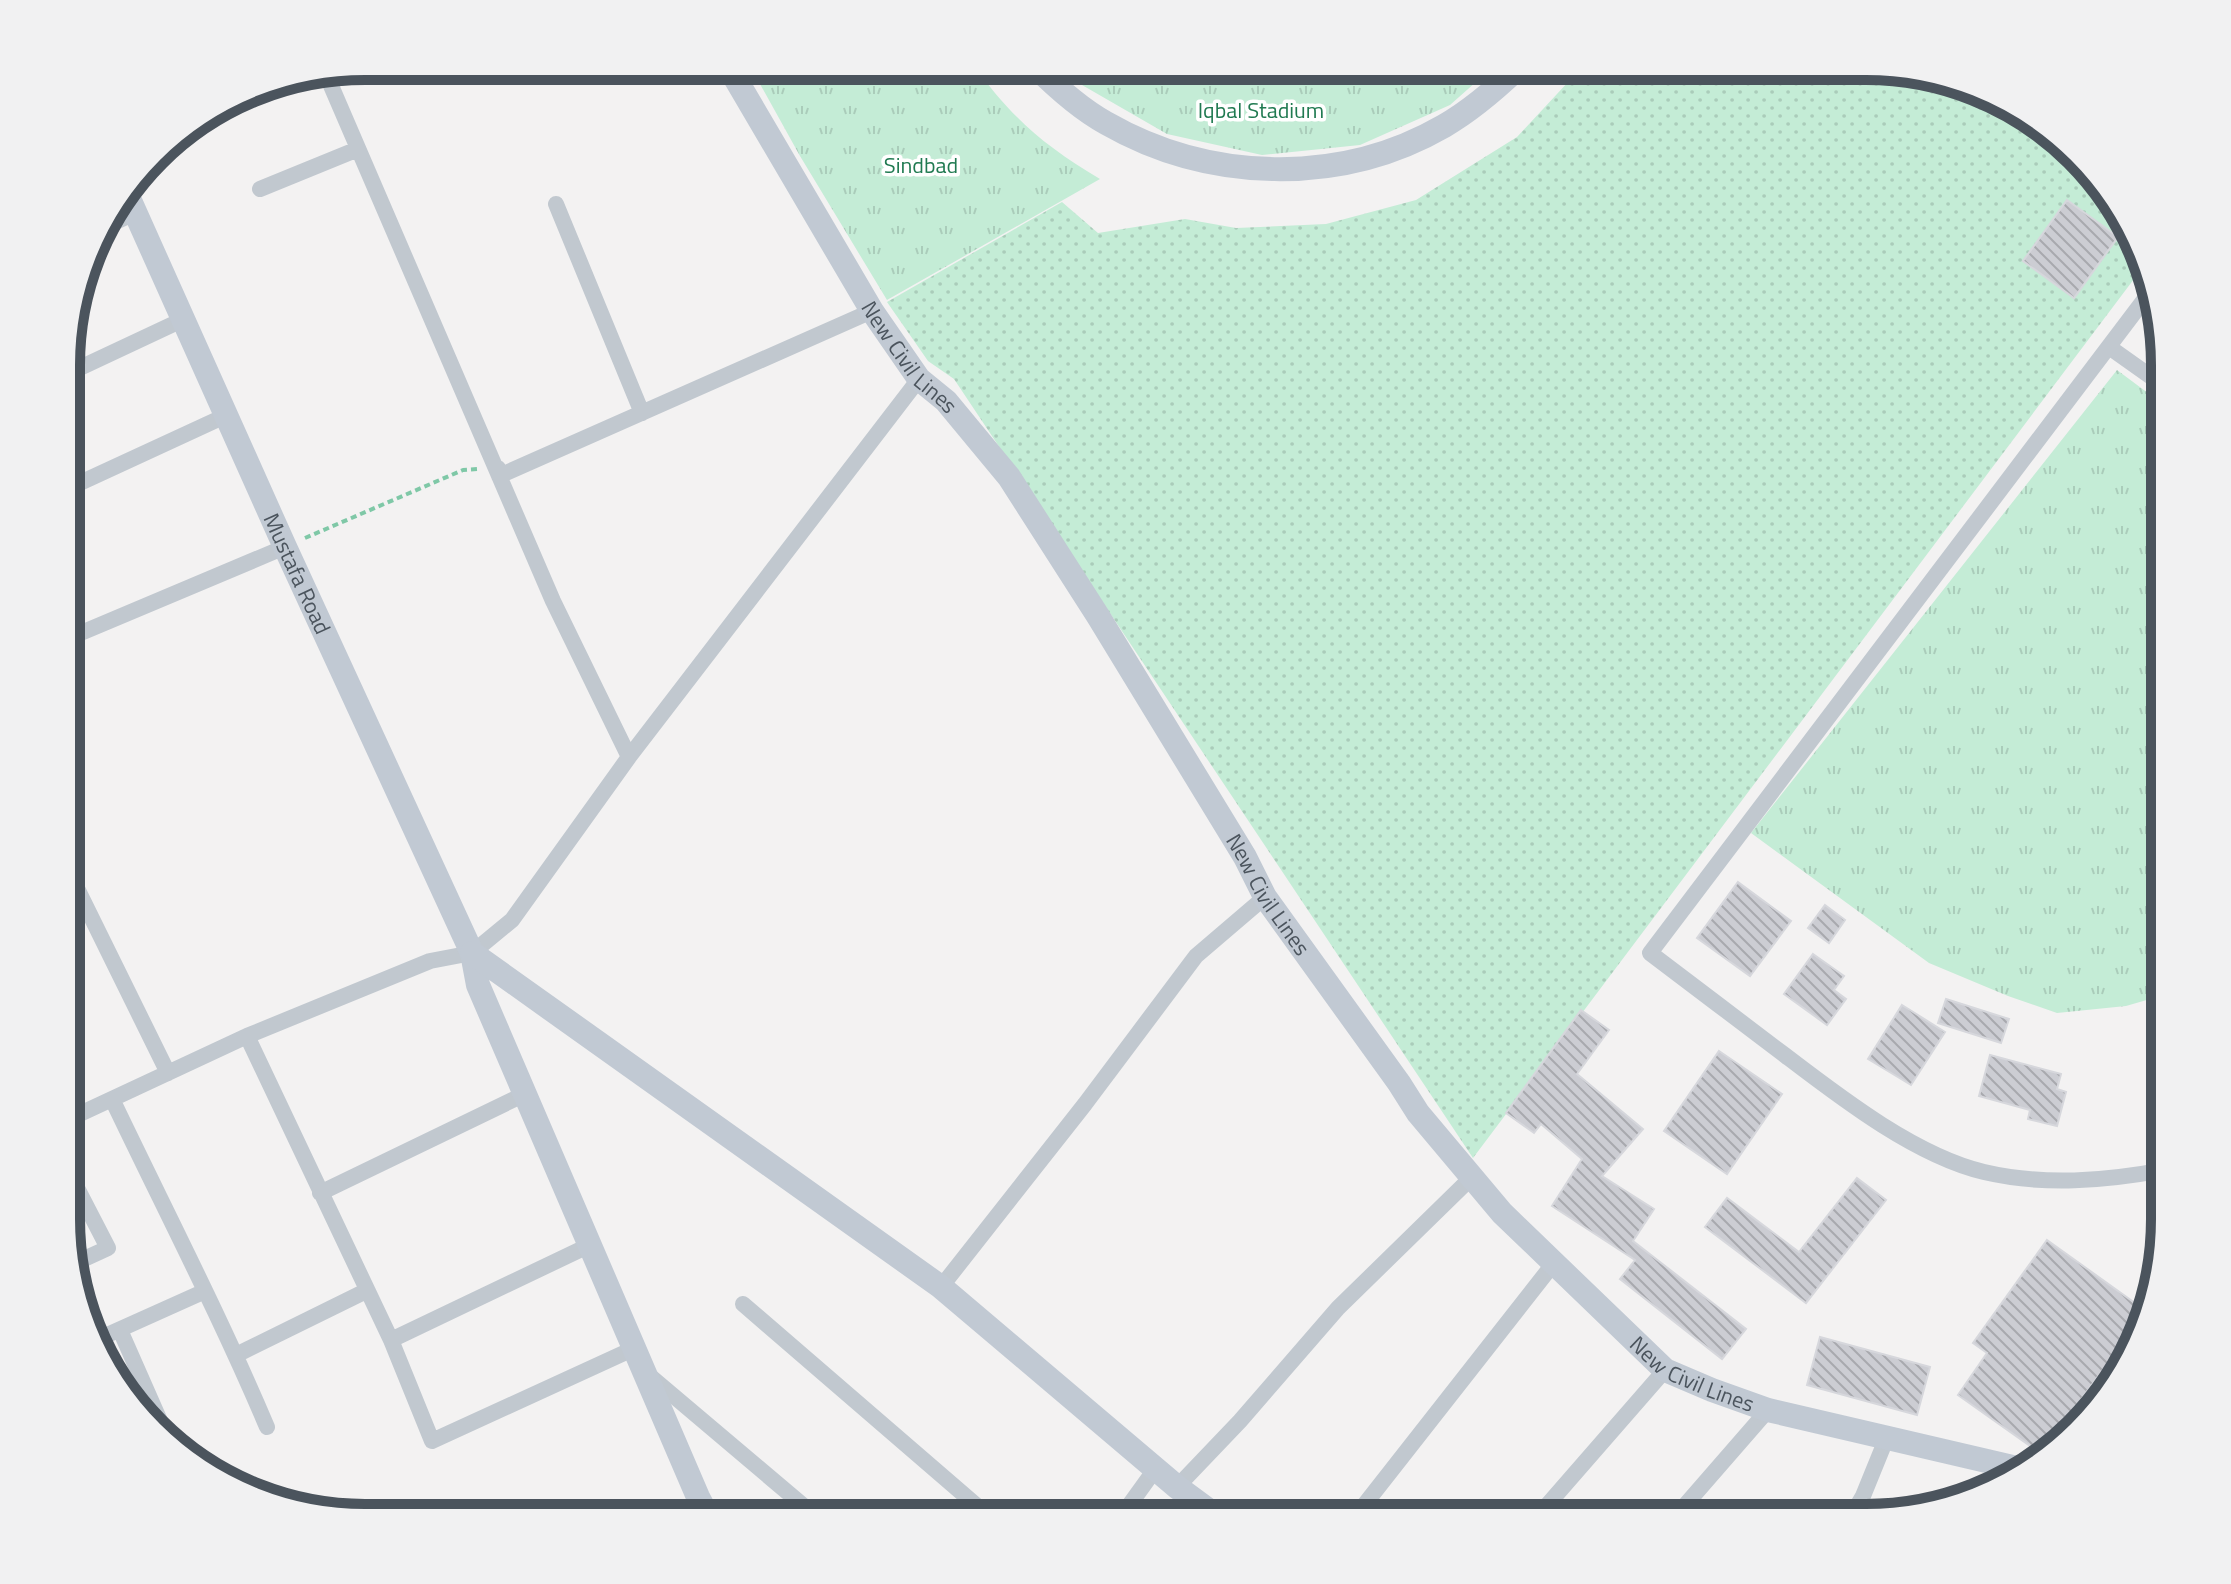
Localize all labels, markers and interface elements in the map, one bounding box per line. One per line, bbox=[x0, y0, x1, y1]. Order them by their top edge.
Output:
park label: Iqbal Stadium bbox=[1198, 93, 1324, 127]
park label: Sindbad bbox=[884, 148, 958, 182]
street label: New Civil Lines bbox=[853, 294, 966, 421]
street label: Mustafa Road bbox=[255, 507, 340, 640]
street label: New Civil Lines bbox=[1218, 827, 1319, 963]
street label: New Civil Lines bbox=[1622, 1328, 1759, 1421]

